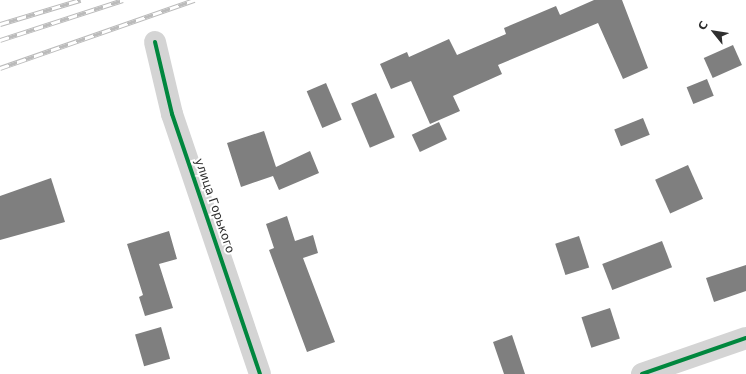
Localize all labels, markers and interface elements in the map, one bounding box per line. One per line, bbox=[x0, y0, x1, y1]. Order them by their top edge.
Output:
north arrow bbox=[694, 12, 734, 52]
text: С bbox=[696, 19, 711, 33]
street label: улица Горького bbox=[191, 157, 237, 255]

